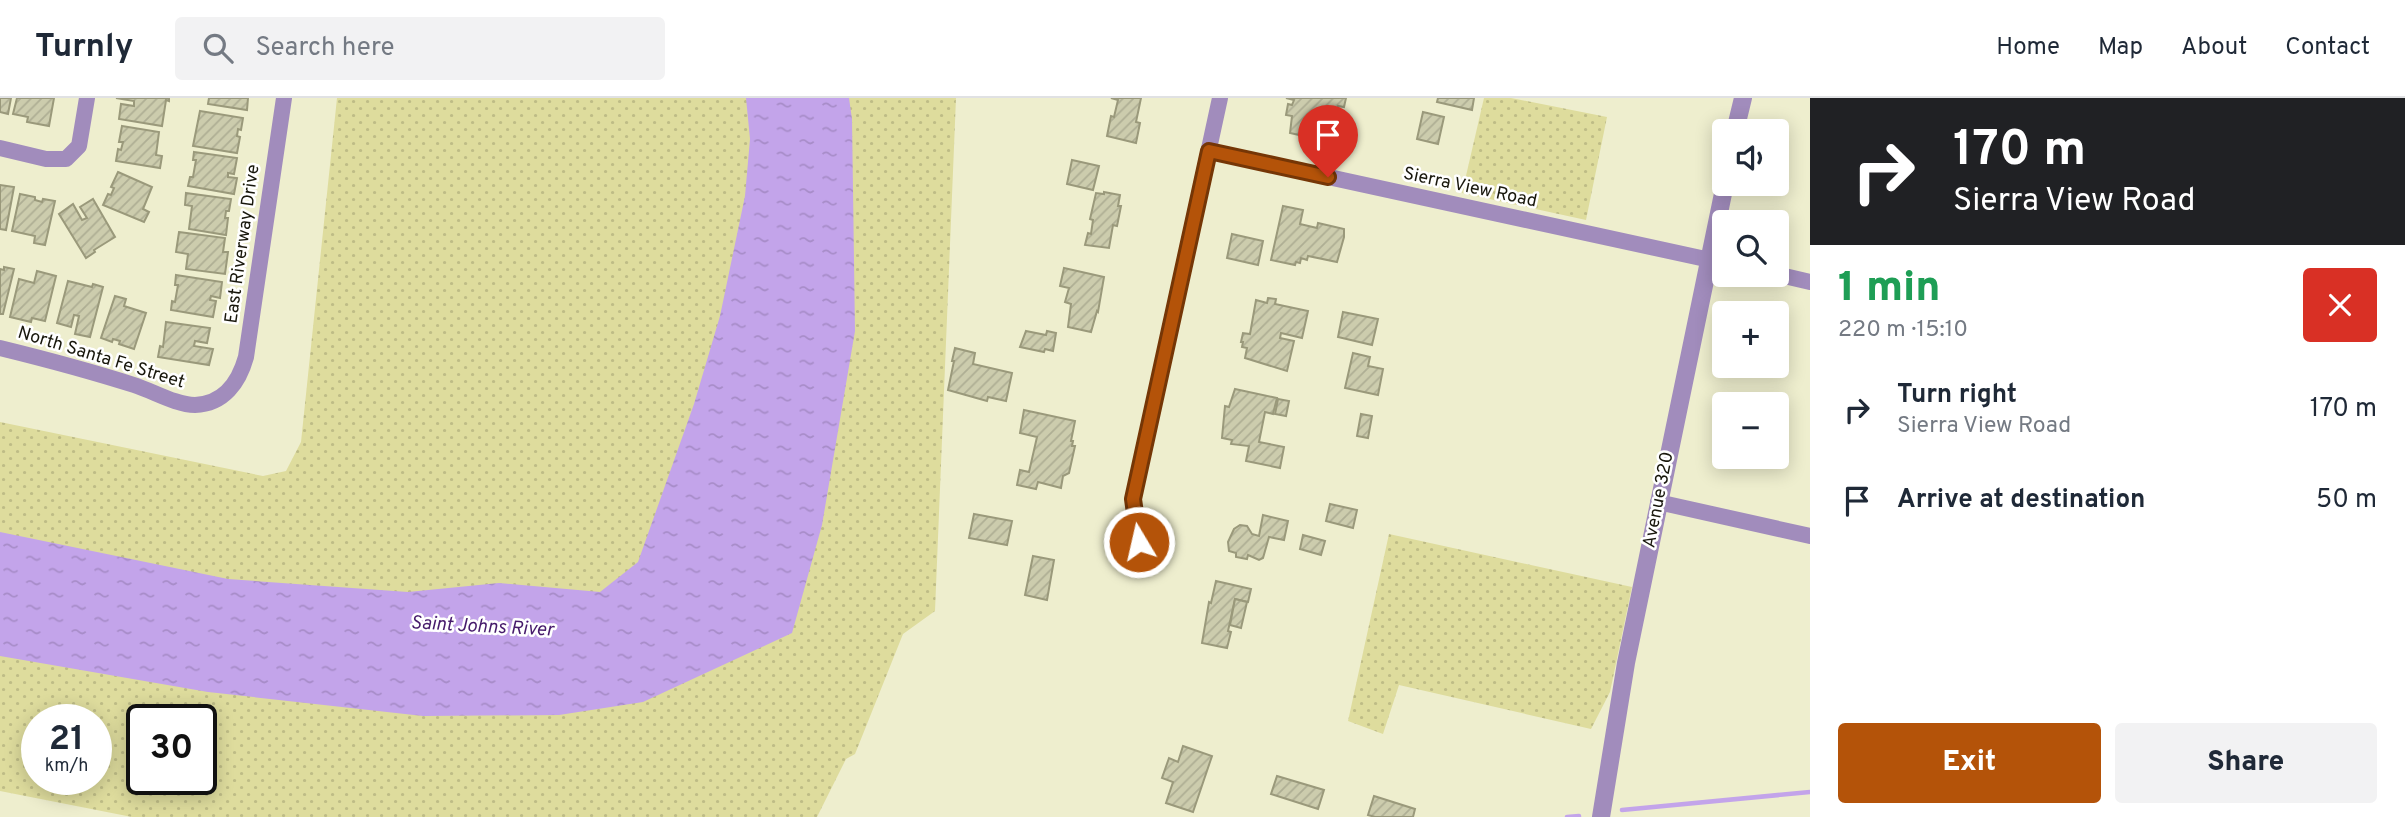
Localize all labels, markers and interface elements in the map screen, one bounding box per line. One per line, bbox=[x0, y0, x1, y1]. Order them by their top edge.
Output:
search box bbox=[175, 17, 665, 80]
text: Turnly bbox=[35, 27, 133, 69]
icon: search bbox=[199, 29, 237, 67]
text: Search here bbox=[255, 32, 394, 65]
text: Home bbox=[1996, 33, 2060, 63]
text: Map bbox=[2098, 33, 2143, 63]
text: About bbox=[2181, 33, 2247, 63]
text: Contact bbox=[2285, 33, 2370, 63]
pin bbox=[1298, 105, 1358, 177]
icon: arrive bbox=[1309, 116, 1347, 154]
map controls bbox=[1712, 119, 1789, 469]
button: sound bbox=[1712, 119, 1789, 196]
text: 170 m bbox=[1953, 121, 2086, 183]
icon: right bbox=[1838, 126, 1929, 217]
street label: East Riverway Drive bbox=[220, 163, 266, 325]
street label: Sierra View Road bbox=[1401, 163, 1539, 213]
text: Sierra View Road bbox=[1953, 182, 2195, 222]
button: search bbox=[1712, 210, 1789, 287]
text: 1 min bbox=[1838, 263, 1941, 316]
button: close bbox=[2303, 268, 2377, 342]
button: + bbox=[1712, 301, 1789, 378]
text: 220 m · 15:10 bbox=[1838, 316, 1968, 345]
street label: North Santa Fe Street bbox=[15, 322, 187, 394]
text: Turn right bbox=[1897, 379, 2017, 412]
icon: right bbox=[1838, 391, 1876, 429]
button: − bbox=[1712, 392, 1789, 469]
text: 170 m bbox=[2310, 393, 2377, 426]
text: Sierra View Road bbox=[1897, 412, 2071, 441]
street label: Avenue 320 bbox=[1638, 450, 1680, 550]
icon: arrive bbox=[1838, 482, 1876, 520]
text: Arrive at destination bbox=[1897, 484, 2145, 517]
text: 50 m bbox=[2316, 484, 2377, 517]
position arrow bbox=[1102, 505, 1176, 579]
water label: Saint Johns River bbox=[410, 611, 556, 643]
speed limit sign: 30 bbox=[126, 704, 217, 795]
text: 21 bbox=[49, 718, 84, 762]
button: Exit bbox=[1838, 723, 2101, 803]
button: Share bbox=[2115, 723, 2377, 803]
text: km/h bbox=[45, 755, 88, 778]

